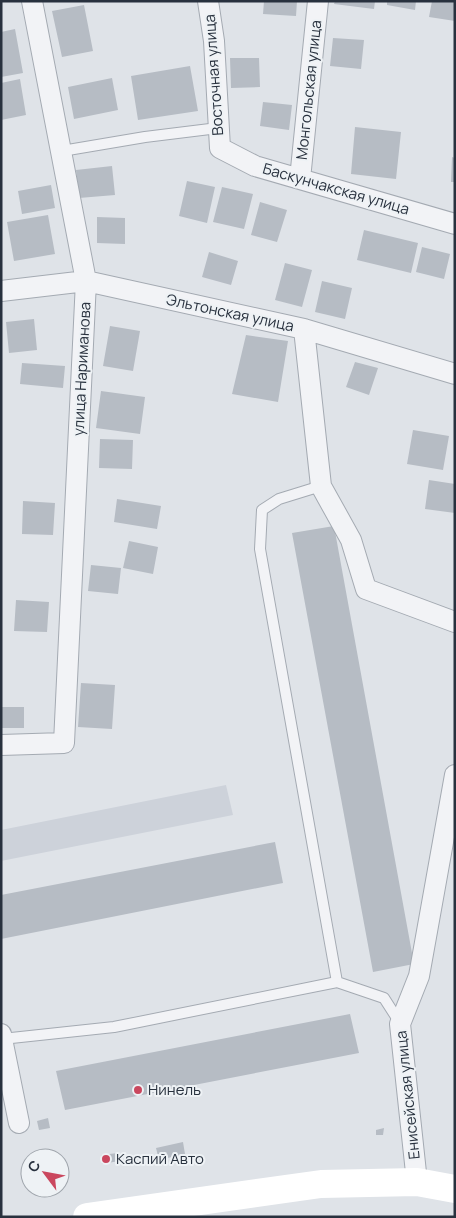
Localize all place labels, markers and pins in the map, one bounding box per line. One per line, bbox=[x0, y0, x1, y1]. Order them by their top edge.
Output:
place label: Нинель bbox=[148, 1079, 201, 1100]
marker: Нинель bbox=[132, 1084, 144, 1096]
place label: Каспий Авто bbox=[116, 1148, 204, 1169]
marker: Каспий Авто bbox=[100, 1153, 112, 1165]

